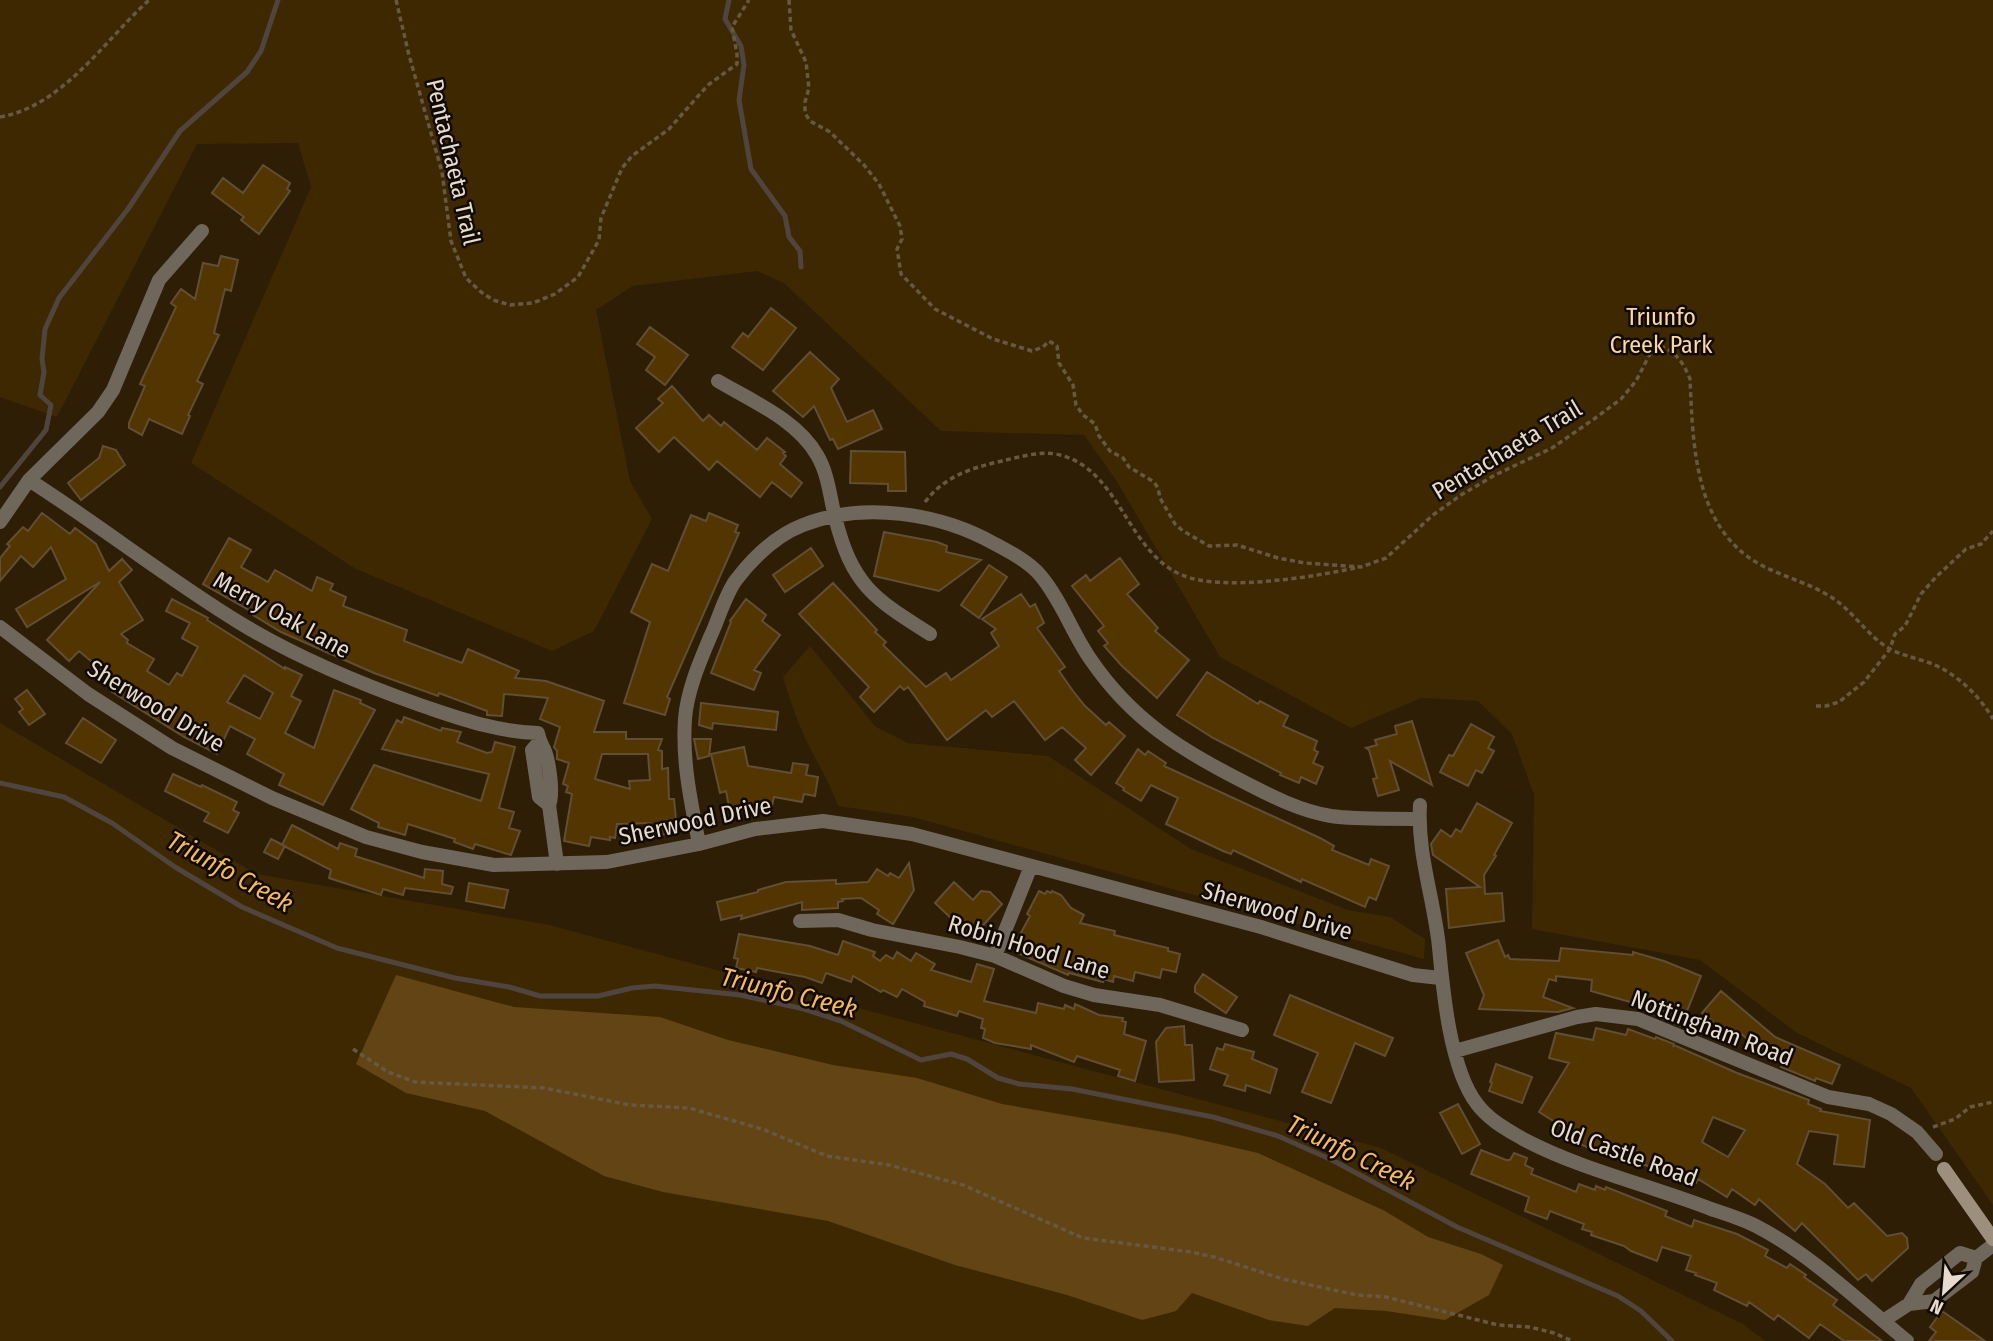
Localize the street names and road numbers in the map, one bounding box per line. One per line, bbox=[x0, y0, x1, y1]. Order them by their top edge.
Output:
street label: Pentachaeta Trail bbox=[420, 76, 486, 248]
street label: Pentachaeta Trail bbox=[1427, 394, 1587, 506]
street label: Merry Oak Lane bbox=[209, 566, 355, 664]
street label: Sherwood Drive bbox=[82, 654, 230, 758]
street label: Sherwood Drive bbox=[616, 791, 774, 851]
street label: Sherwood Drive bbox=[1199, 876, 1355, 946]
street label: Robin Hood Lane bbox=[945, 909, 1113, 985]
street label: Nottingham Road bbox=[1627, 984, 1797, 1072]
street label: Old Castle Road bbox=[1547, 1113, 1701, 1193]

